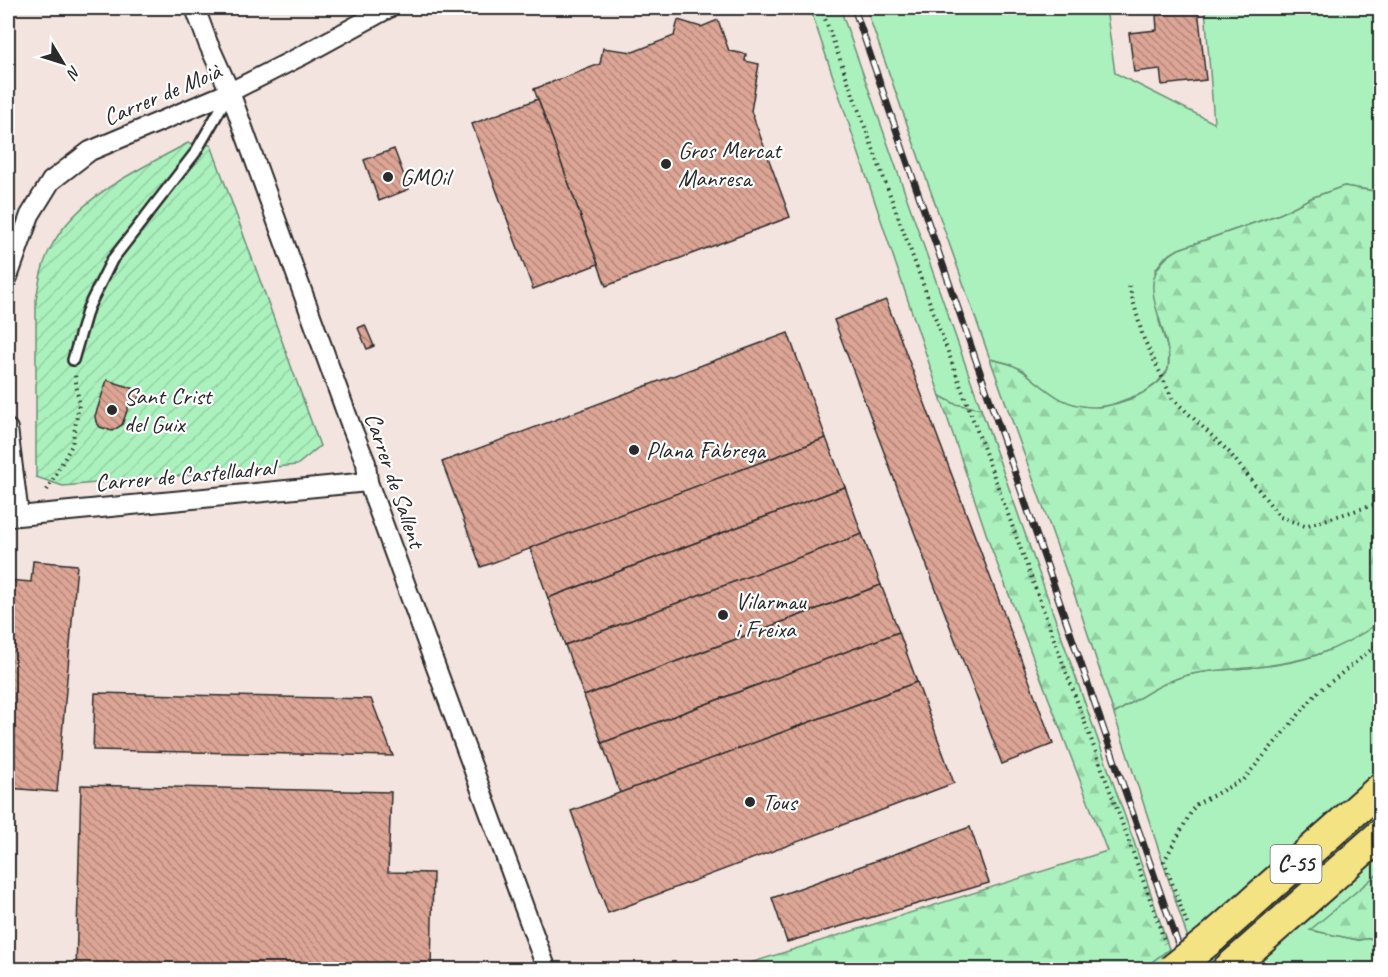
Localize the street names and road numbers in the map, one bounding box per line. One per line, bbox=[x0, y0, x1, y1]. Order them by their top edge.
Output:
street label: Carrer de Moià bbox=[99, 55, 227, 132]
street label: Carrer de Sallent bbox=[358, 408, 433, 553]
street label: Carrer de Castelladral bbox=[94, 452, 280, 498]
road number: C-55 bbox=[1270, 845, 1322, 883]

